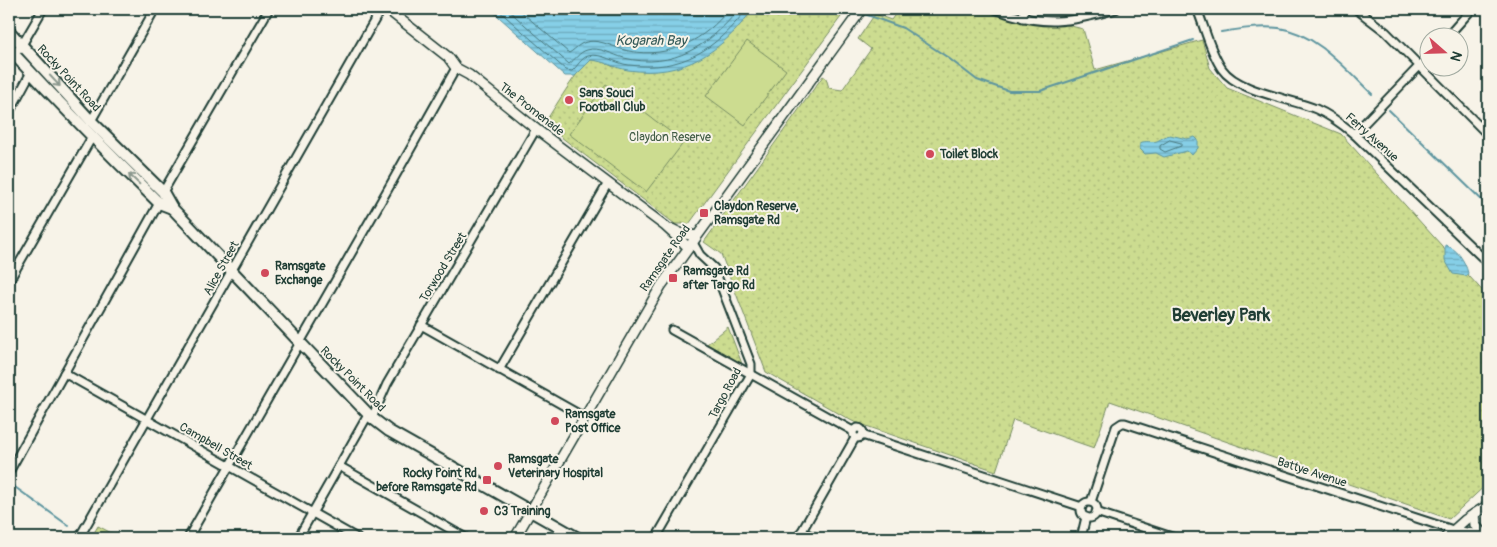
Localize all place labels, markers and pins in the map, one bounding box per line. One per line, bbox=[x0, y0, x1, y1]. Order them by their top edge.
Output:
place label: Sans Souci Football Club bbox=[579, 86, 645, 115]
marker: Sans Souci Football Club bbox=[563, 94, 575, 106]
place label: Toilet Block bbox=[939, 147, 999, 162]
marker: Toilet Block bbox=[924, 148, 936, 160]
place label: Claydon Reserve, Ramsgate Rd bbox=[714, 199, 799, 228]
marker: Claydon Reserve, Ramsgate Rd bbox=[698, 207, 710, 219]
place label: Ramsgate Exchange bbox=[275, 259, 326, 288]
place label: Ramsgate Rd after Targo Rd bbox=[683, 264, 755, 293]
marker: Ramsgate Exchange bbox=[259, 267, 271, 279]
marker: Ramsgate Rd after Targo Rd bbox=[667, 272, 679, 284]
place label: Ramsgate Post Office bbox=[565, 407, 622, 436]
marker: Ramsgate Post Office bbox=[549, 415, 561, 427]
place label: Ramsgate Veterinary Hospital bbox=[508, 452, 603, 481]
marker: Ramsgate Veterinary Hospital bbox=[492, 460, 504, 472]
place label: Rocky Point Rd before Ramsgate Rd bbox=[376, 466, 477, 495]
marker: Rocky Point Rd before Ramsgate Rd bbox=[481, 474, 493, 486]
place label: C3 Training bbox=[494, 504, 551, 519]
marker: C3 Training bbox=[478, 505, 490, 517]

